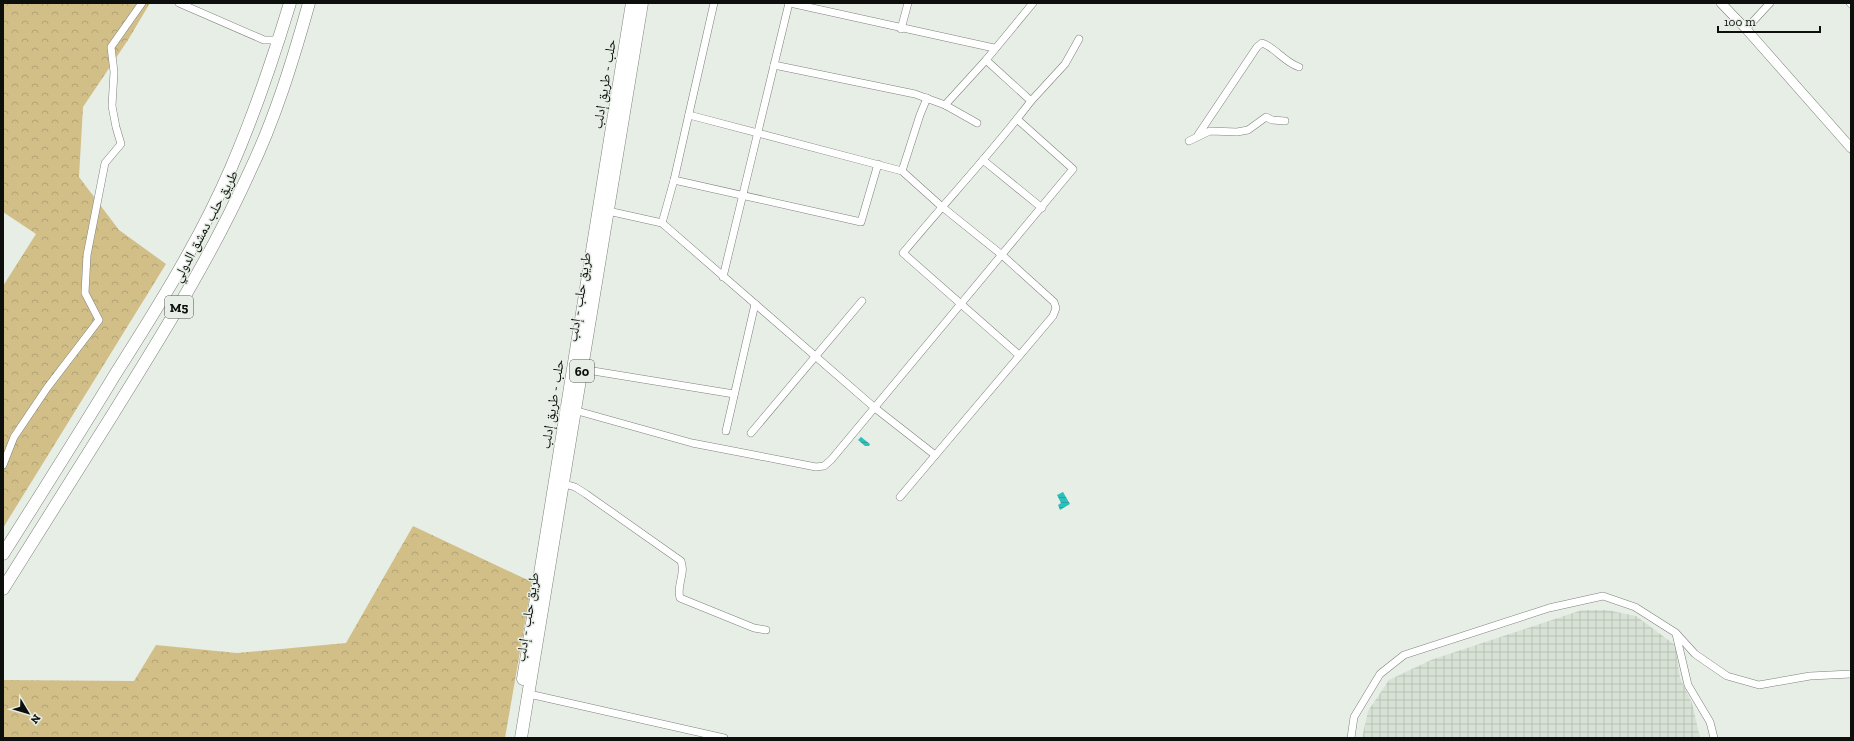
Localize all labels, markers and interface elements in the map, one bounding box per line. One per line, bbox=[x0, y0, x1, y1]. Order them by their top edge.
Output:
scale bar bbox=[1718, 8, 1820, 34]
text: 100 m bbox=[1724, 15, 1756, 29]
street label: حلب - طريق إدلب bbox=[589, 38, 621, 130]
street label: طريق حلب دمشق الدولي bbox=[169, 167, 244, 286]
street label: طريق حلب - إدلب bbox=[564, 251, 596, 343]
road number: M5 bbox=[165, 296, 193, 318]
street label: حلب - طريق إدلب bbox=[537, 358, 569, 450]
road number: 60 bbox=[570, 360, 594, 382]
street label: طريق حلب - إدلب bbox=[512, 571, 544, 663]
north arrow bbox=[8, 693, 48, 733]
text: N bbox=[27, 712, 43, 727]

